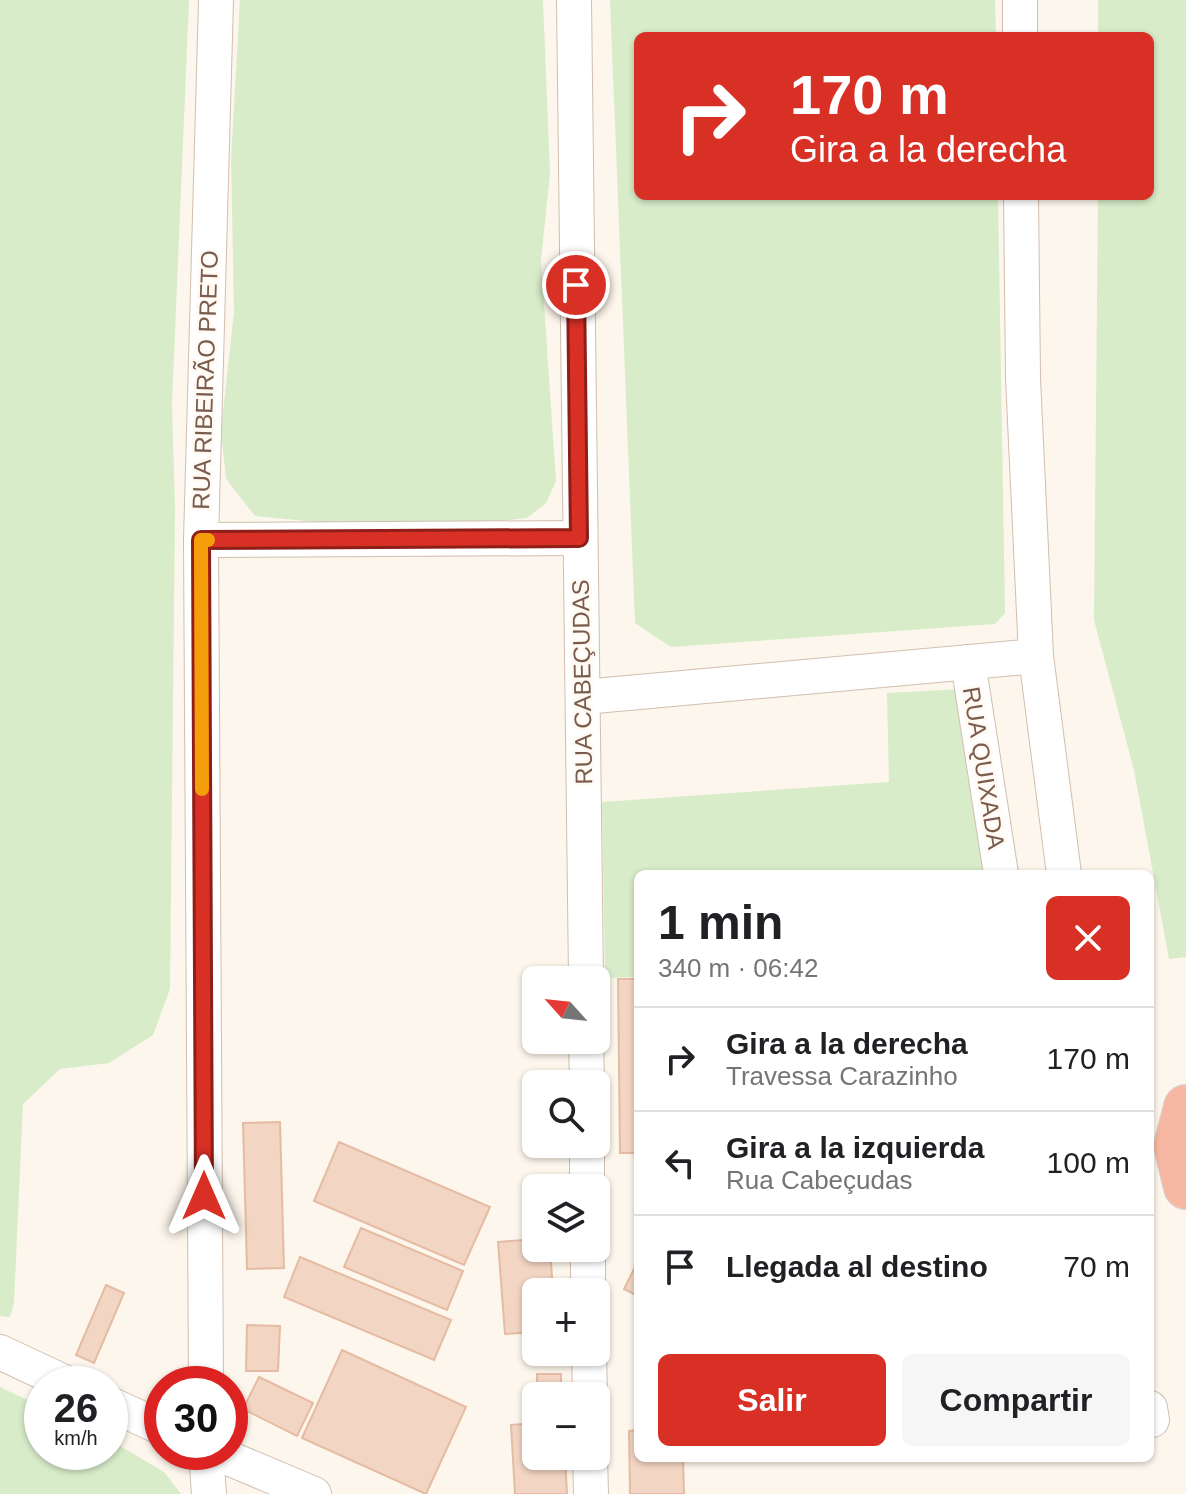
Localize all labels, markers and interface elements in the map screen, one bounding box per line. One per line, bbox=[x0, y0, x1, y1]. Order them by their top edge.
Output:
text: 170 m bbox=[790, 63, 949, 126]
icon: right bbox=[658, 64, 762, 168]
text: Gira a la derecha bbox=[790, 129, 1066, 170]
street label: RUA RIBEIRÃO PRETO bbox=[187, 250, 223, 510]
pin bbox=[542, 251, 610, 319]
icon: arrive bbox=[554, 263, 598, 307]
street label: RUA CABEÇUDAS bbox=[567, 579, 597, 785]
street label: RUA QUIXADA bbox=[958, 685, 1010, 851]
text: 1 min bbox=[658, 896, 783, 949]
button: close bbox=[1046, 896, 1130, 980]
text: 340 m · 06:42 bbox=[658, 953, 818, 983]
north arrow bbox=[522, 966, 610, 1054]
map controls bbox=[522, 966, 610, 1470]
text: Gira a la derecha bbox=[726, 1027, 968, 1060]
icon: right bbox=[658, 1037, 702, 1081]
text: 170 m bbox=[1047, 1042, 1130, 1075]
text: Travessa Carazinho bbox=[726, 1061, 958, 1091]
button: search bbox=[522, 1070, 610, 1158]
text: Gira a la izquierda bbox=[726, 1131, 984, 1164]
icon: left bbox=[658, 1141, 702, 1185]
text: 100 m bbox=[1047, 1146, 1130, 1179]
position arrow bbox=[162, 1154, 246, 1238]
text: Rua Cabeçudas bbox=[726, 1165, 912, 1195]
button: layers bbox=[522, 1174, 610, 1262]
icon: arrive bbox=[658, 1245, 702, 1289]
text: Llegada al destino bbox=[726, 1250, 988, 1283]
text: 70 m bbox=[1063, 1250, 1130, 1283]
button: + bbox=[522, 1278, 610, 1366]
button: Salir bbox=[658, 1354, 886, 1446]
button: Compartir bbox=[902, 1354, 1130, 1446]
speed limit sign: 30 bbox=[144, 1366, 248, 1470]
button: − bbox=[522, 1382, 610, 1470]
text: 26 bbox=[54, 1386, 98, 1430]
text: km/h bbox=[54, 1427, 98, 1449]

